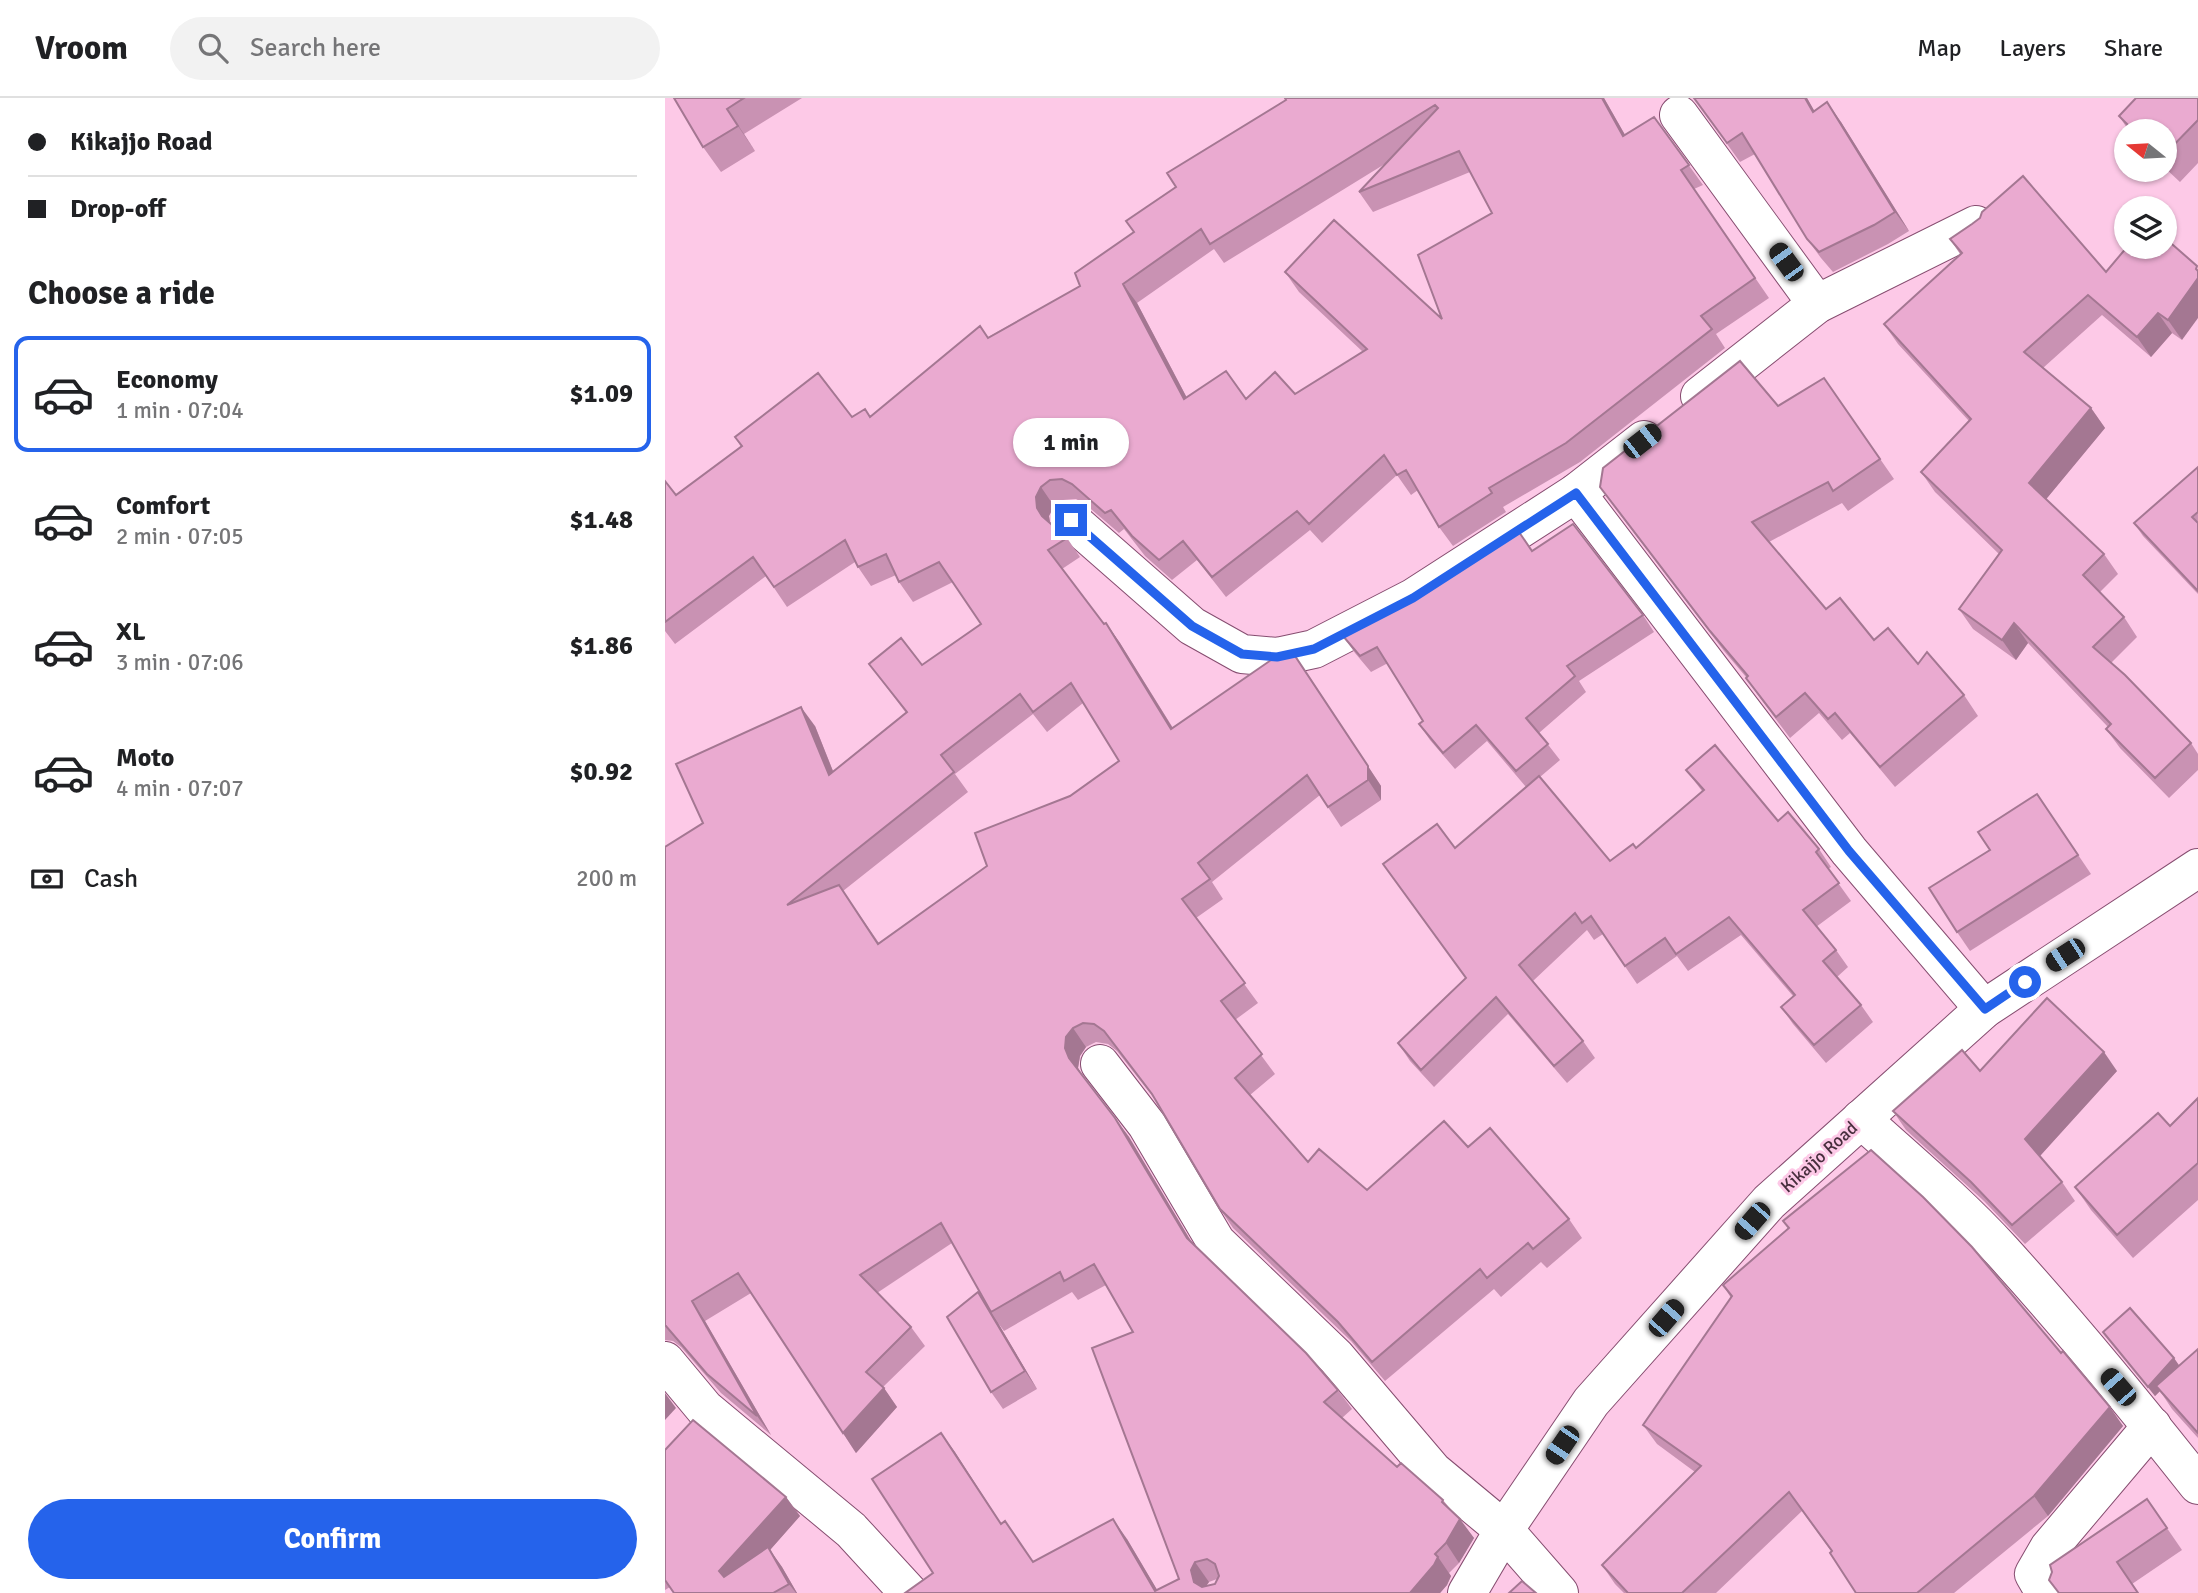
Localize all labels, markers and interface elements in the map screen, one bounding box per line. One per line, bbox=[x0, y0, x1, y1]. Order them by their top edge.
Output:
search box bbox=[170, 17, 660, 80]
text: Vroom bbox=[35, 28, 128, 69]
icon: search bbox=[194, 29, 232, 67]
text: Search here bbox=[250, 32, 381, 64]
text: Map bbox=[1917, 33, 1962, 63]
text: Layers bbox=[2000, 33, 2066, 63]
text: Share bbox=[2104, 33, 2163, 63]
north arrow bbox=[2114, 119, 2177, 182]
map controls bbox=[2114, 119, 2177, 259]
text: Kikajjo Road bbox=[70, 126, 212, 158]
text: Drop-off bbox=[70, 193, 166, 225]
button: layers bbox=[2114, 196, 2177, 259]
car bbox=[1766, 239, 1807, 285]
text: Choose a ride bbox=[28, 274, 215, 313]
icon: car bbox=[32, 363, 95, 426]
text: Economy bbox=[116, 364, 218, 396]
text: $1.09 bbox=[569, 378, 633, 410]
text: 1 min · 07:04 bbox=[116, 396, 244, 425]
callout: 1 min bbox=[1013, 418, 1129, 468]
car bbox=[1619, 420, 1666, 462]
text: 1 min bbox=[1043, 428, 1099, 457]
icon: car bbox=[32, 489, 95, 552]
text: Comfort bbox=[116, 490, 210, 522]
text: $1.48 bbox=[569, 504, 633, 536]
route end bbox=[1055, 504, 1087, 536]
text: 2 min · 07:05 bbox=[116, 522, 244, 551]
icon: car bbox=[32, 615, 95, 678]
text: XL bbox=[116, 616, 146, 648]
text: $1.86 bbox=[569, 630, 633, 662]
text: 3 min · 07:06 bbox=[116, 648, 244, 677]
icon: car bbox=[32, 741, 95, 804]
text: Moto bbox=[116, 742, 174, 774]
text: $0.92 bbox=[569, 756, 633, 788]
text: 4 min · 07:07 bbox=[116, 774, 244, 803]
icon: cash bbox=[28, 860, 66, 898]
text: Cash bbox=[84, 863, 138, 895]
text: 200 m bbox=[576, 864, 637, 893]
car bbox=[2042, 935, 2089, 975]
route start bbox=[2009, 966, 2041, 998]
street label: Kikajjo Road bbox=[1776, 1117, 1862, 1197]
car bbox=[1731, 1198, 1774, 1244]
car bbox=[1645, 1295, 1688, 1341]
car bbox=[2097, 1364, 2140, 1410]
car bbox=[1542, 1422, 1583, 1468]
button: Confirm bbox=[28, 1499, 637, 1579]

